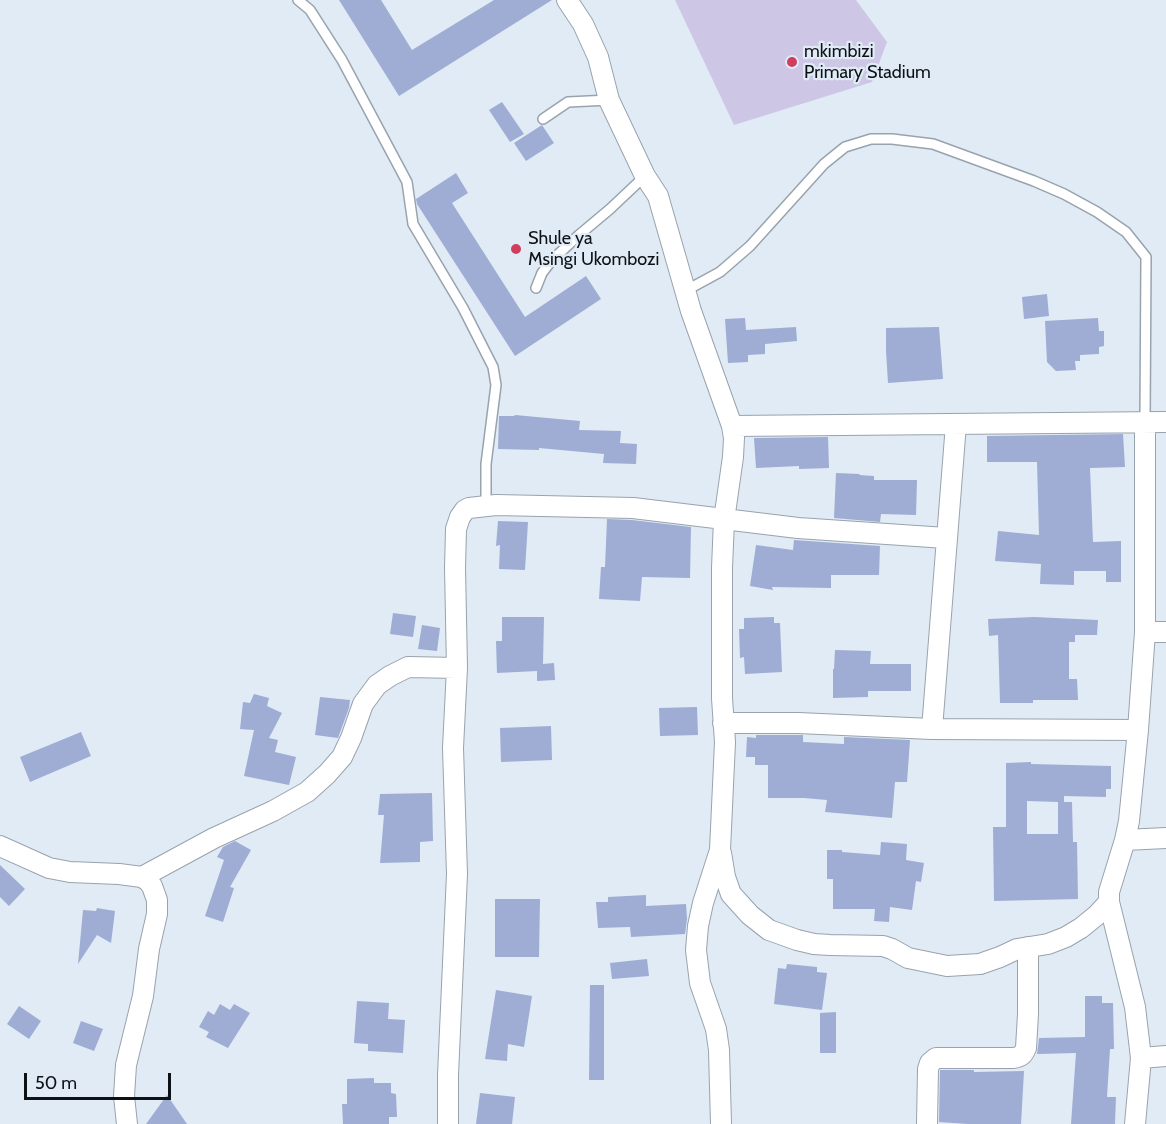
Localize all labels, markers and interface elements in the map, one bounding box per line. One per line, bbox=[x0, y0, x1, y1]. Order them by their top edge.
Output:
place label: mkimbizi Primary Stadium bbox=[804, 41, 931, 84]
marker: mkimbizi Primary Stadium bbox=[785, 55, 799, 69]
place label: Shule ya Msingi Ukombozi bbox=[528, 228, 659, 270]
marker: Shule ya Msingi Ukombozi bbox=[509, 242, 523, 256]
scale bar bbox=[27, 1061, 174, 1099]
text: 50 m bbox=[35, 1072, 77, 1094]

